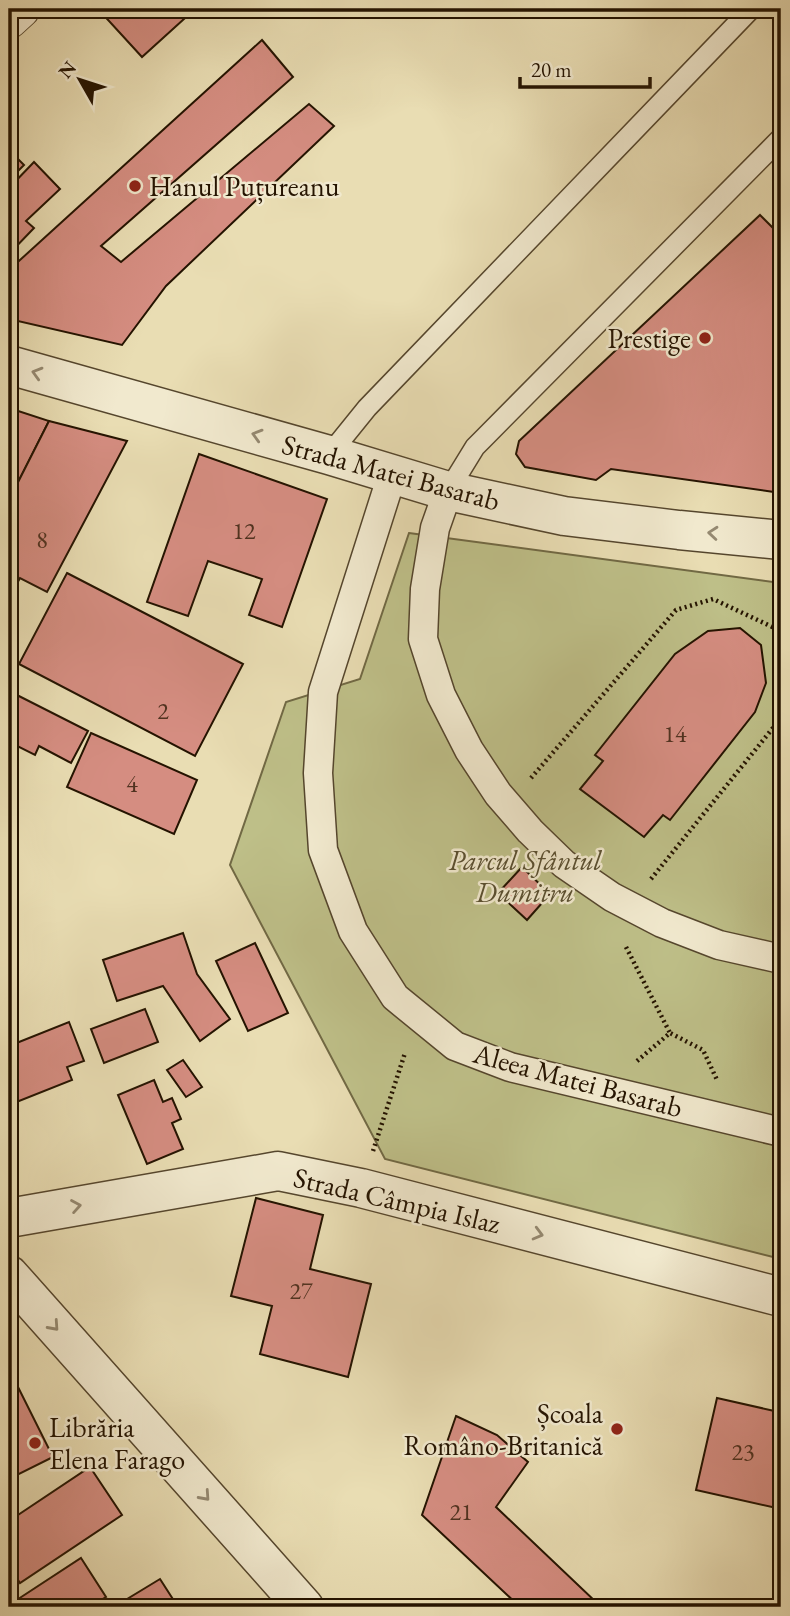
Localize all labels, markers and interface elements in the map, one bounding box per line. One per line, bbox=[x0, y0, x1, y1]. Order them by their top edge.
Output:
north arrow bbox=[46, 46, 116, 116]
scale bar bbox=[520, 46, 650, 90]
text: N bbox=[53, 55, 82, 83]
text: 20 m bbox=[531, 56, 572, 83]
place label: Hanul Puțureanu bbox=[149, 168, 340, 204]
marker: Hanul Puțureanu bbox=[127, 178, 143, 194]
place label: Prestige bbox=[607, 320, 691, 356]
marker: Prestige bbox=[697, 330, 713, 346]
one-way arrow bbox=[32, 367, 44, 382]
street label: Strada Matei Basarab bbox=[278, 426, 504, 518]
one-way arrow bbox=[251, 428, 263, 443]
house number: 12 bbox=[232, 515, 256, 546]
house number: 8 bbox=[36, 524, 48, 555]
one-way arrow bbox=[707, 526, 719, 541]
house number: 2 bbox=[157, 695, 169, 726]
house number: 14 bbox=[663, 718, 687, 749]
house number: 4 bbox=[126, 768, 138, 799]
park label: Parcul Sfântul Dumitru bbox=[449, 842, 602, 910]
street label: Aleea Matei Basarab bbox=[468, 1035, 687, 1125]
street label: Strada Câmpia Islaz bbox=[290, 1159, 504, 1241]
one-way arrow bbox=[70, 1200, 82, 1215]
one-way arrow bbox=[532, 1226, 544, 1240]
house number: 27 bbox=[289, 1275, 313, 1306]
one-way arrow bbox=[46, 1318, 58, 1331]
place label: Școala Româno-Britanică bbox=[403, 1395, 604, 1463]
place label: Librăria Elena Farago bbox=[49, 1409, 185, 1477]
marker: Școala Româno-Britanică bbox=[609, 1421, 625, 1437]
marker: Librăria Elena Farago bbox=[27, 1435, 43, 1451]
house number: 23 bbox=[731, 1436, 755, 1467]
one-way arrow bbox=[197, 1488, 209, 1501]
house number: 21 bbox=[449, 1496, 473, 1527]

